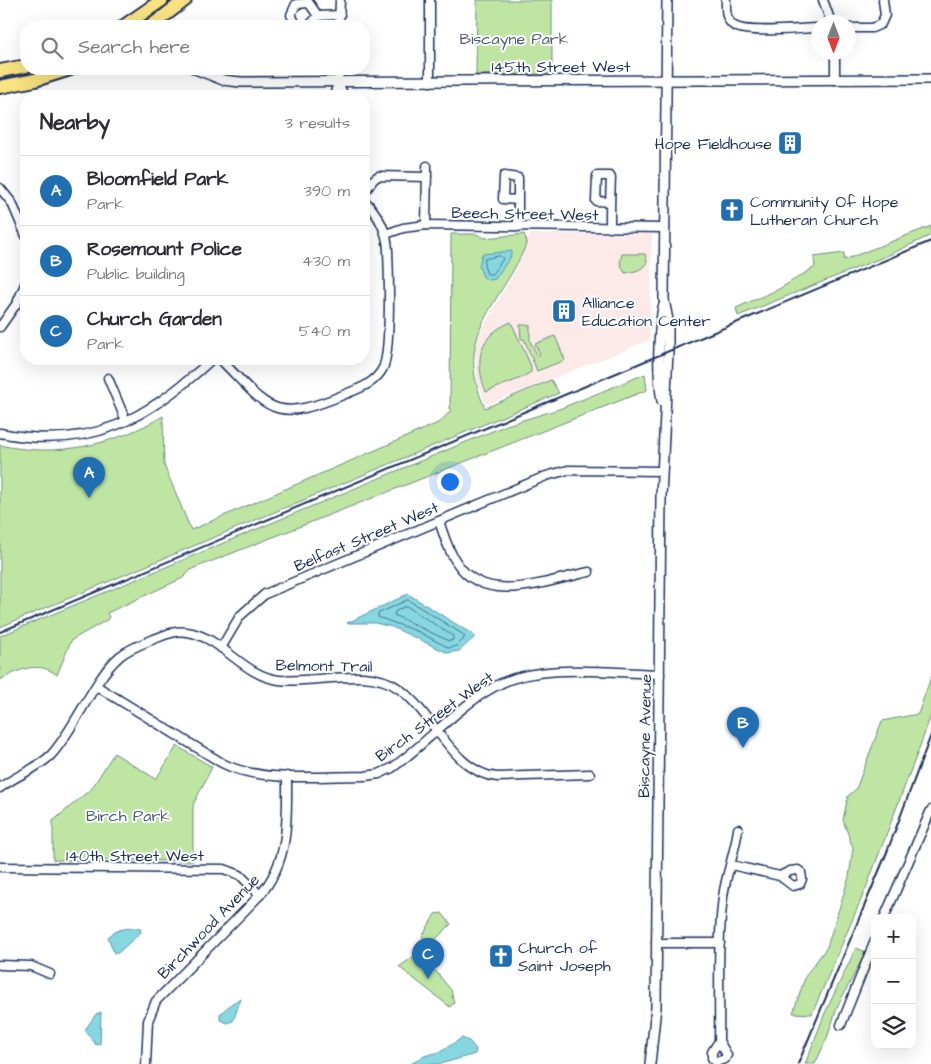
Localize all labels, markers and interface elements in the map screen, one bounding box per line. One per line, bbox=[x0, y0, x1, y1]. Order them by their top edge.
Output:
north arrow bbox=[811, 15, 856, 60]
search box bbox=[20, 20, 370, 75]
park label: Biscayne Park bbox=[460, 28, 569, 51]
icon: search bbox=[38, 34, 66, 62]
text: Search here bbox=[78, 34, 190, 61]
street label: 145th Street West bbox=[491, 56, 631, 78]
text: Nearby bbox=[40, 108, 110, 137]
text: 3 results bbox=[285, 112, 350, 134]
building icon: Hope Fieldhouse bbox=[777, 130, 803, 156]
place label: Hope Fieldhouse bbox=[655, 133, 772, 155]
text: Bloomfield Park bbox=[87, 166, 228, 193]
text: A bbox=[51, 180, 61, 202]
text: 390 m bbox=[304, 180, 350, 202]
place label: Community Of Hope Lutheran Church bbox=[750, 191, 899, 231]
text: Park bbox=[87, 193, 124, 215]
church icon: Community Of Hope Lutheran Church bbox=[719, 197, 745, 223]
street label: Beech Street West bbox=[451, 202, 599, 226]
text: Rosemount Police bbox=[87, 236, 242, 263]
text: B bbox=[50, 250, 62, 272]
text: 430 m bbox=[302, 250, 350, 272]
text: Public building bbox=[87, 263, 185, 285]
place label: Alliance Education Center bbox=[582, 292, 710, 332]
building icon: Alliance Education Center bbox=[551, 298, 577, 324]
text: Church Garden bbox=[87, 306, 222, 333]
text: C bbox=[50, 320, 62, 342]
text: 540 m bbox=[299, 320, 350, 342]
text: Park bbox=[87, 333, 124, 355]
pin: A bbox=[73, 457, 105, 498]
your location bbox=[437, 469, 463, 495]
street label: Belfast Street West bbox=[291, 496, 443, 577]
street label: Belmont Trail bbox=[275, 654, 373, 678]
street label: Birch Street West bbox=[371, 666, 499, 767]
street label: Biscayne Avenue bbox=[633, 674, 658, 798]
pin: B bbox=[727, 707, 759, 748]
park label: Birch Park bbox=[86, 805, 170, 827]
street label: 140th Street West bbox=[66, 845, 204, 867]
street label: Birchwood Avenue bbox=[153, 869, 265, 984]
map controls bbox=[871, 914, 916, 1049]
button: + bbox=[871, 914, 916, 959]
place label: Church of Saint Joseph bbox=[518, 937, 611, 977]
pin: C bbox=[412, 938, 444, 979]
church icon: Church of Saint Joseph bbox=[488, 943, 514, 969]
button: − bbox=[871, 959, 916, 1004]
button: layers bbox=[871, 1004, 916, 1049]

